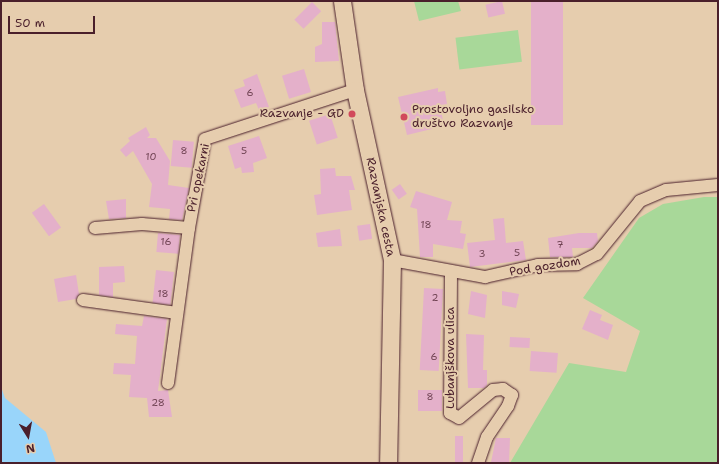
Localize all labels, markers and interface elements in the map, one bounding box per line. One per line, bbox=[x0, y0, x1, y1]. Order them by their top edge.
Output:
scale bar bbox=[10, 8, 97, 34]
text: 50 m bbox=[15, 15, 45, 31]
house number: 6 bbox=[247, 87, 253, 99]
place label: Prostovoljno gasilsko društvo Razvanje bbox=[412, 103, 534, 131]
place label: Razvanje - GD bbox=[260, 107, 344, 121]
marker: Razvanje - GD bbox=[347, 109, 357, 119]
marker: Prostovoljno gasilsko društvo Razvanje bbox=[399, 112, 409, 122]
street label: Pri opekarni bbox=[185, 142, 213, 214]
house number: 8 bbox=[181, 145, 187, 157]
house number: 5 bbox=[241, 145, 247, 157]
house number: 10 bbox=[146, 151, 156, 163]
street label: Razvanjska cesta bbox=[362, 156, 398, 258]
house number: 18 bbox=[420, 219, 432, 231]
house number: 16 bbox=[161, 236, 171, 248]
house number: 7 bbox=[557, 239, 563, 251]
house number: 5 bbox=[514, 247, 520, 259]
house number: 3 bbox=[479, 248, 485, 260]
street label: Pod gozdom bbox=[508, 254, 582, 280]
house number: 18 bbox=[157, 288, 169, 300]
house number: 2 bbox=[432, 292, 438, 304]
street label: Lubanjškova ulica bbox=[444, 307, 458, 409]
house number: 6 bbox=[431, 351, 437, 363]
house number: 8 bbox=[427, 391, 433, 403]
house number: 28 bbox=[151, 397, 165, 409]
north arrow bbox=[8, 416, 48, 456]
text: N bbox=[25, 440, 36, 456]

